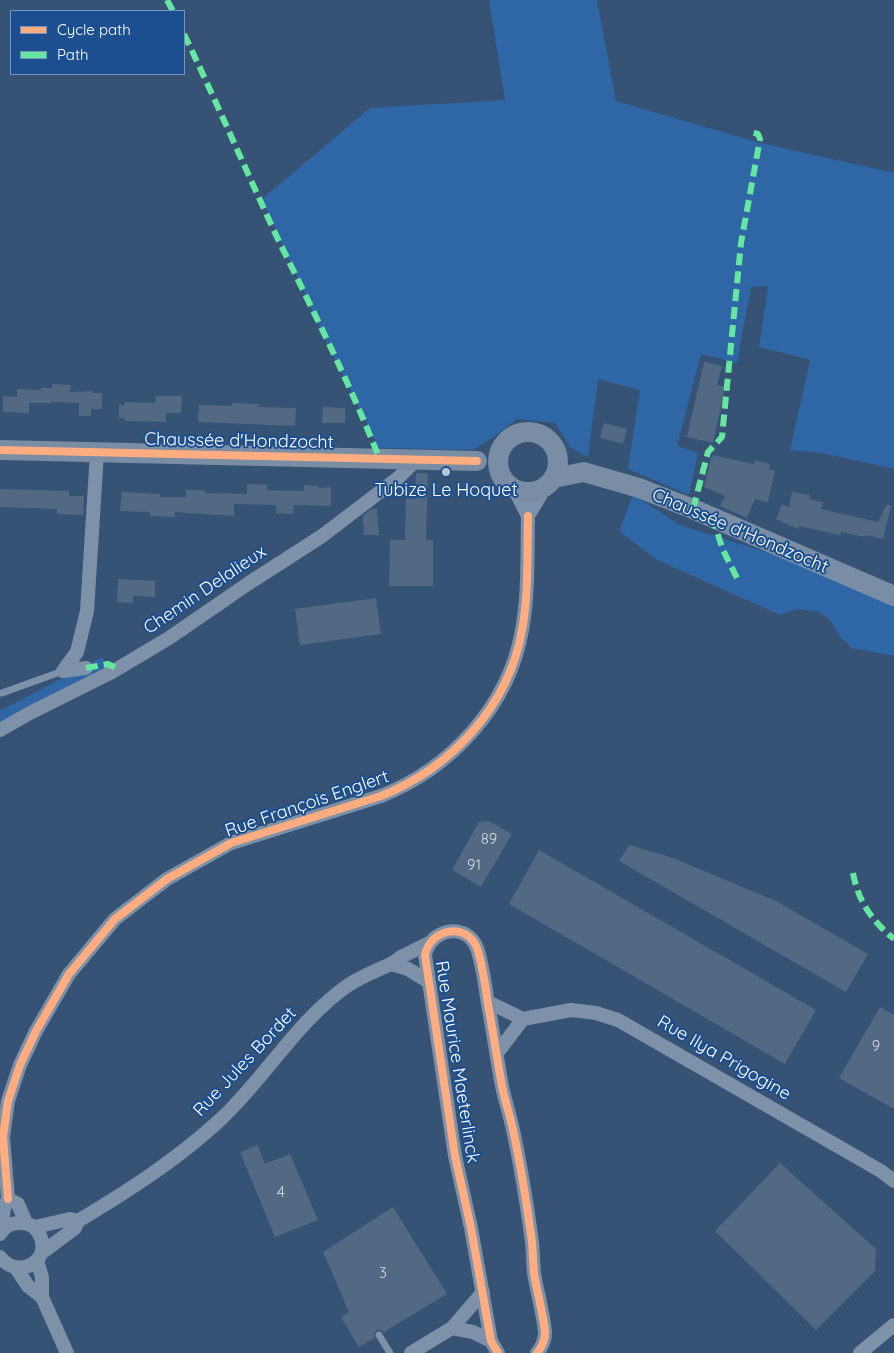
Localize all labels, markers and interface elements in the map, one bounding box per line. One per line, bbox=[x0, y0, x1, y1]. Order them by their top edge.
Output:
legend bbox=[10, 10, 185, 75]
text: Cycle path bbox=[57, 20, 131, 39]
text: Path bbox=[57, 45, 89, 64]
street label: Chaussée d'Hondzocht bbox=[144, 429, 334, 453]
marker: Tubize Le Hoquet bbox=[440, 466, 452, 478]
place label: Tubize Le Hoquet bbox=[374, 480, 518, 502]
street label: Chaussée d'Hondzocht bbox=[649, 484, 831, 578]
street label: Chemin Delalieux bbox=[140, 541, 270, 639]
street label: Rue François Englert bbox=[222, 766, 392, 842]
house number: 89 bbox=[481, 830, 497, 848]
house number: 91 bbox=[467, 856, 481, 874]
street label: Rue Maurice Maeterlinck bbox=[430, 959, 484, 1165]
street label: Rue Jules Bordet bbox=[189, 1003, 301, 1121]
street label: Rue Ilya Prigogine bbox=[653, 1011, 795, 1105]
house number: 9 bbox=[872, 1037, 880, 1055]
house number: 4 bbox=[277, 1183, 285, 1201]
house number: 3 bbox=[379, 1264, 387, 1282]

